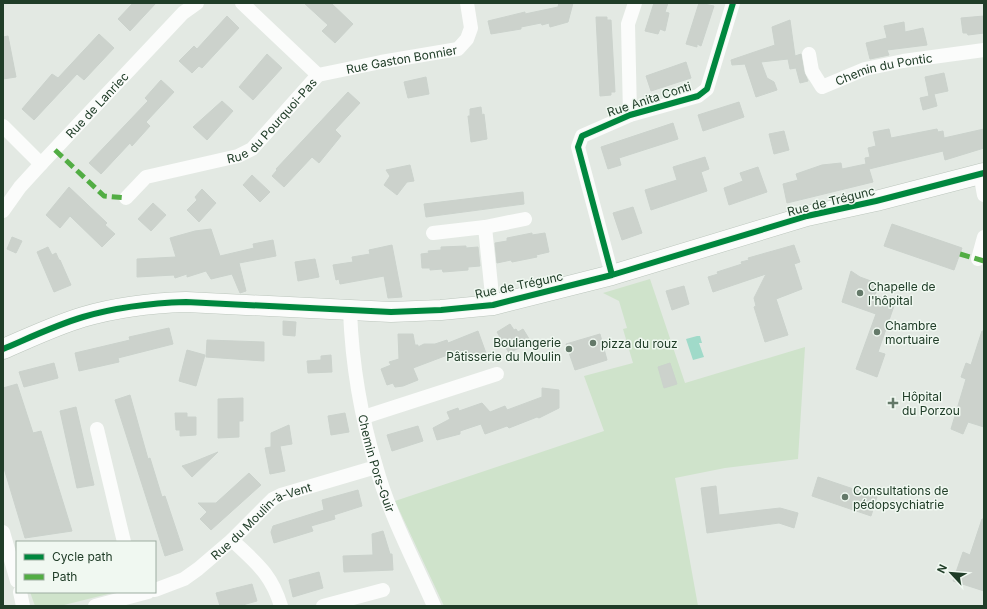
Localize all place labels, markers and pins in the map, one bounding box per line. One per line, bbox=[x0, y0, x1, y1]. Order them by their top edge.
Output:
place label: Chapelle de l'hôpital bbox=[868, 279, 935, 308]
marker: Chapelle de l'hôpital bbox=[855, 288, 865, 298]
place label: Chambre mortuaire bbox=[885, 318, 939, 347]
marker: Chambre mortuaire bbox=[872, 327, 882, 337]
place label: Boulangerie Pâtisserie du Moulin bbox=[446, 335, 561, 364]
place label: pizza du rouz bbox=[601, 336, 678, 351]
marker: pizza du rouz bbox=[588, 338, 598, 348]
marker: Boulangerie Pâtisserie du Moulin bbox=[564, 344, 574, 354]
place label: Hôpital du Porzou bbox=[902, 389, 960, 418]
marker: Hôpital du Porzou bbox=[887, 397, 899, 409]
place label: Consultations de pédopsychiatrie bbox=[853, 483, 948, 512]
marker: Consultations de pédopsychiatrie bbox=[840, 492, 850, 502]

